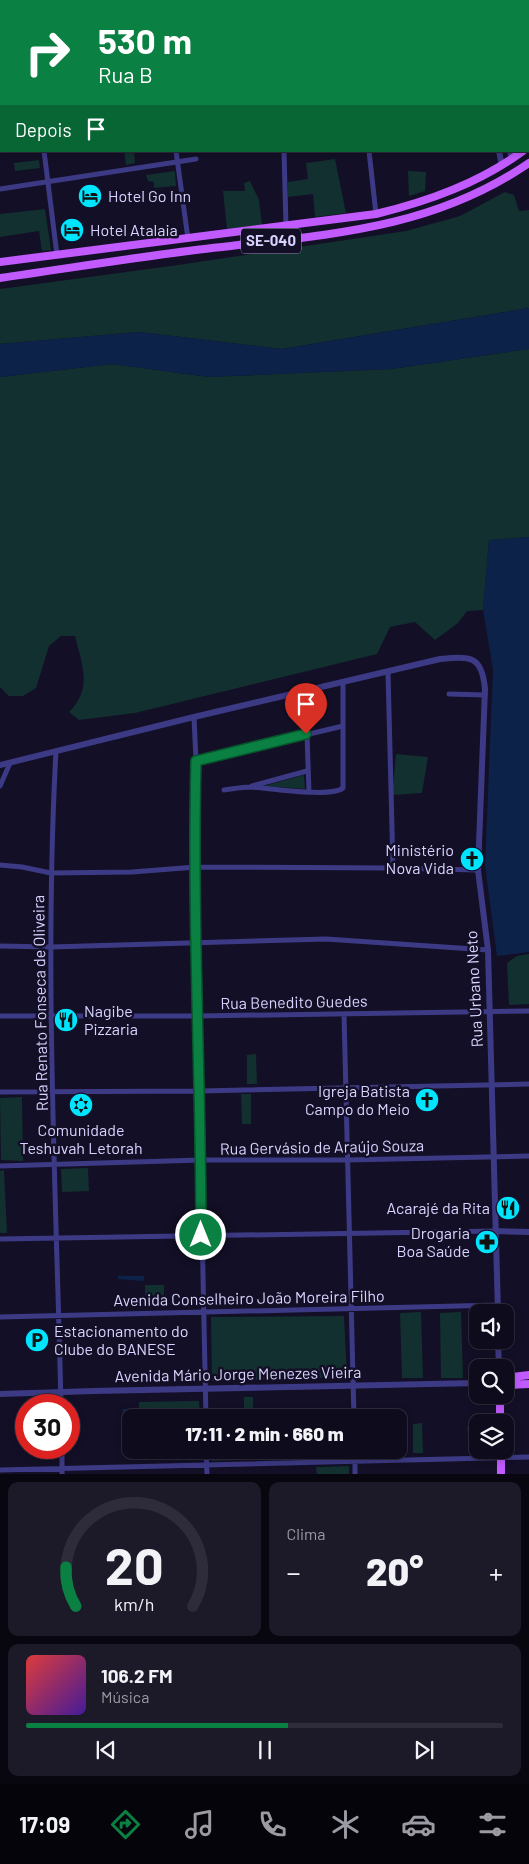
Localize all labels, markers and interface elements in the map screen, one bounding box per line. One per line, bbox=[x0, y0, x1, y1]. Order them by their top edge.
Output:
text: 530 m bbox=[98, 19, 192, 61]
icon: right bbox=[15, 20, 80, 85]
text: Rua B bbox=[98, 61, 153, 87]
icon: arrive bbox=[82, 115, 110, 143]
text: Depois bbox=[15, 118, 72, 141]
hotel icon: Hotel Go Inn bbox=[77, 183, 103, 209]
place label: Hotel Go Inn bbox=[108, 186, 191, 205]
hotel icon: Hotel Atalaia bbox=[59, 217, 85, 243]
place label: Hotel Atalaia bbox=[90, 220, 178, 239]
road number: SE-040 bbox=[241, 228, 301, 254]
pin bbox=[285, 683, 327, 734]
icon: arrive bbox=[292, 690, 320, 718]
place label: Ministério Nova Vida bbox=[385, 840, 454, 877]
church icon: Ministério Nova Vida bbox=[459, 846, 485, 872]
street label: Rua Renato Fonseca de Oliveira bbox=[28, 895, 51, 1111]
street label: Rua Urbano Neto bbox=[461, 930, 486, 1048]
street label: Rua Benedito Guedes bbox=[220, 991, 368, 1012]
place label: Nagibe Pizzaria bbox=[84, 1001, 138, 1038]
restaurant icon: Nagibe Pizzaria bbox=[53, 1007, 79, 1033]
place label: Igreja Batista Campo do Meio bbox=[305, 1081, 410, 1118]
church icon: Igreja Batista Campo do Meio bbox=[414, 1087, 440, 1113]
synagogue icon: Comunidade Teshuvah Letorah bbox=[68, 1092, 94, 1118]
place label: Comunidade Teshuvah Letorah bbox=[19, 1120, 143, 1157]
street label: Rua Gervásio de Araújo Souza bbox=[220, 1135, 424, 1158]
restaurant icon: Acarajé da Rita bbox=[495, 1195, 521, 1221]
place label: Acarajé da Rita bbox=[386, 1198, 490, 1217]
position arrow bbox=[174, 1208, 226, 1260]
place label: Drogaria Boa Saúde bbox=[396, 1223, 470, 1260]
pharmacy icon: Drogaria Boa Saúde bbox=[474, 1229, 500, 1255]
street label: Avenida Conselheiro João Moreira Filho bbox=[113, 1286, 385, 1309]
map controls bbox=[469, 1304, 514, 1459]
button: sound bbox=[469, 1304, 514, 1349]
place label: Estacionamento do Clube do BANESE bbox=[54, 1321, 189, 1358]
parking icon: Estacionamento do Clube do BANESE bbox=[24, 1327, 50, 1353]
button: search bbox=[469, 1359, 514, 1404]
street label: Avenida Mário Jorge Menezes Vieira bbox=[114, 1362, 362, 1385]
speed limit sign: 30 bbox=[15, 1394, 80, 1459]
button: layers bbox=[469, 1414, 514, 1459]
text: 17:11 · 2 min · 660 m bbox=[185, 1422, 344, 1445]
text: Clima bbox=[287, 1524, 325, 1543]
text: 20 bbox=[105, 1533, 164, 1595]
text: 20° bbox=[366, 1548, 424, 1594]
text: − bbox=[287, 1555, 301, 1589]
text: + bbox=[489, 1555, 503, 1589]
text: km/h bbox=[114, 1593, 154, 1615]
text: 106.2 FM bbox=[101, 1664, 173, 1687]
text: Música bbox=[101, 1687, 149, 1706]
icon: previous bbox=[92, 1736, 120, 1764]
icon: pause bbox=[251, 1736, 279, 1764]
icon: next bbox=[410, 1736, 438, 1764]
icon: directions bbox=[108, 1807, 143, 1842]
icon: music bbox=[182, 1807, 217, 1842]
icon: phone bbox=[255, 1807, 290, 1842]
icon: climate bbox=[328, 1807, 363, 1842]
icon: car bbox=[401, 1807, 436, 1842]
icon: filters bbox=[475, 1807, 510, 1842]
text: 17:09 bbox=[19, 1811, 70, 1837]

